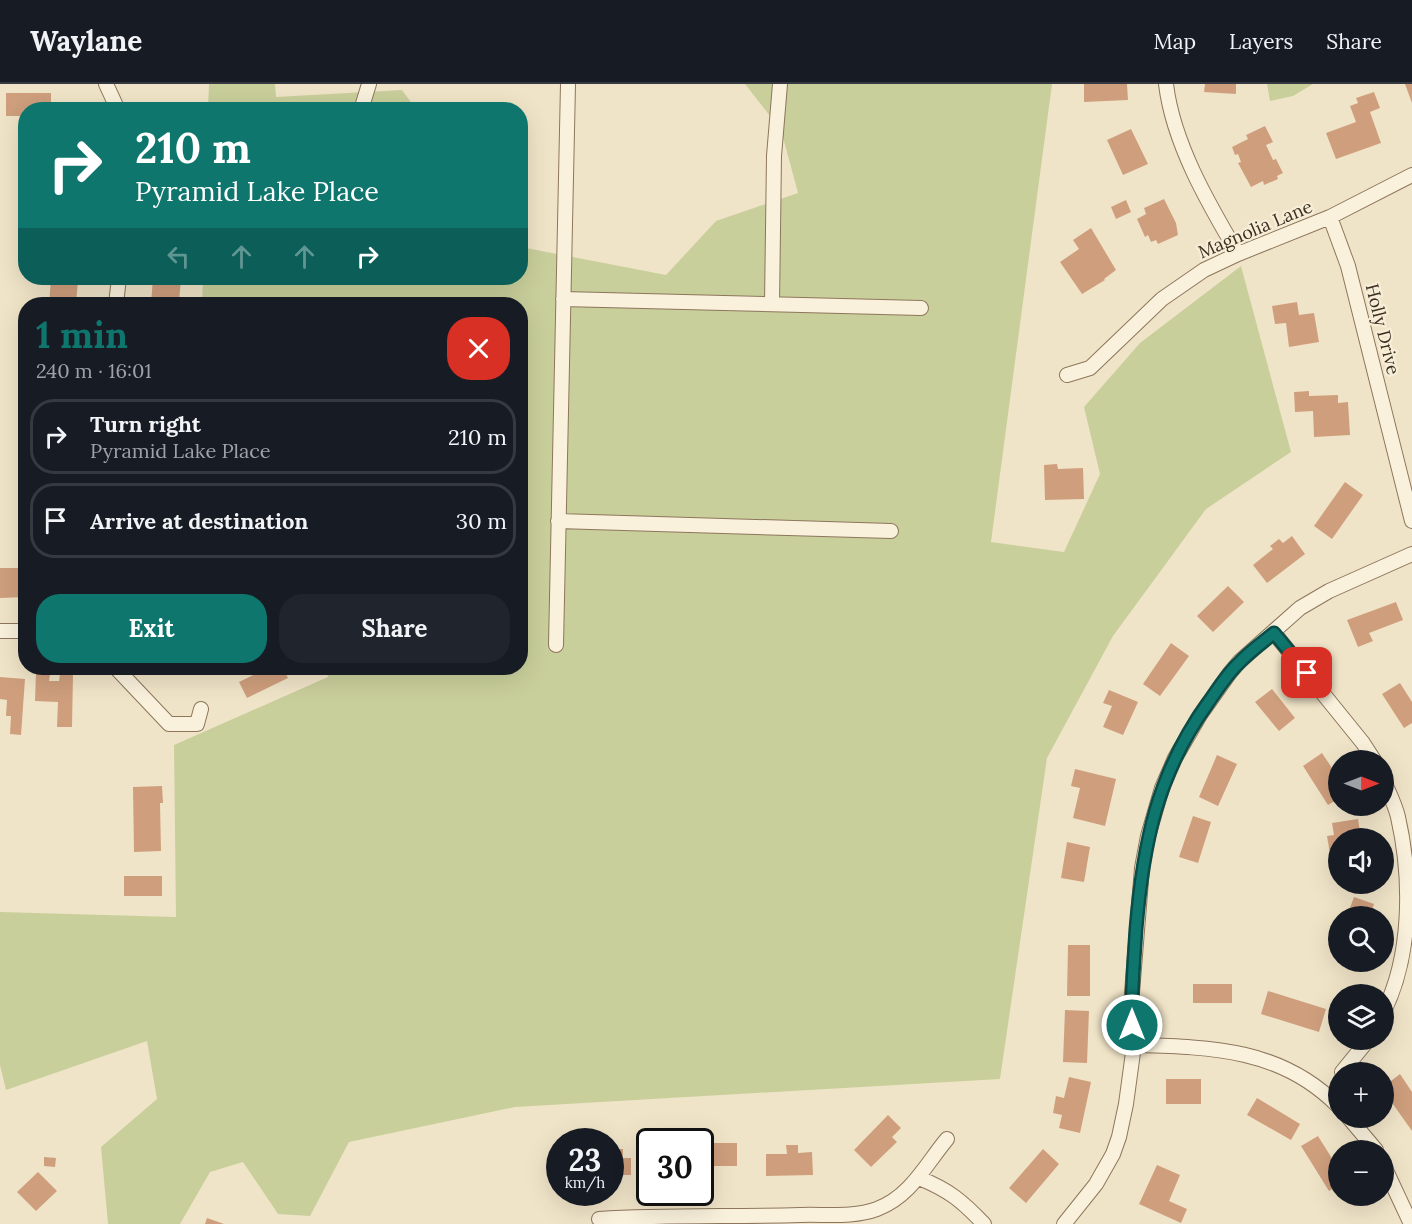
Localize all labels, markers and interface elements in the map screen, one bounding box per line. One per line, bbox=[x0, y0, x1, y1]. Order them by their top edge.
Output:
text: Waylane bbox=[30, 23, 142, 59]
text: Map bbox=[1153, 28, 1196, 55]
text: Layers bbox=[1229, 28, 1293, 55]
text: Share bbox=[1326, 28, 1382, 55]
text: 210 m bbox=[135, 121, 251, 175]
icon: right bbox=[36, 126, 114, 204]
text: Pyramid Lake Place bbox=[135, 174, 379, 208]
street label: Magnolia Lane bbox=[1194, 194, 1316, 263]
icon: left bbox=[162, 240, 195, 273]
icon: ahead bbox=[225, 240, 258, 273]
icon: ahead bbox=[288, 240, 321, 273]
icon: right bbox=[351, 240, 384, 273]
street label: Holly Drive bbox=[1361, 281, 1405, 377]
text: 1 min bbox=[36, 312, 128, 358]
button: close bbox=[447, 317, 510, 380]
text: 240 m · 16:01 bbox=[36, 358, 152, 383]
text: Turn right bbox=[90, 410, 201, 438]
icon: right bbox=[39, 420, 72, 453]
text: 210 m bbox=[448, 423, 507, 451]
text: Pyramid Lake Place bbox=[90, 438, 271, 463]
icon: arrive bbox=[39, 504, 72, 537]
text: Arrive at destination bbox=[90, 507, 308, 535]
text: 30 m bbox=[456, 507, 507, 535]
button: Exit bbox=[36, 594, 267, 663]
button: Share bbox=[279, 594, 510, 663]
pin bbox=[1281, 647, 1332, 698]
icon: arrive bbox=[1290, 656, 1323, 689]
north arrow bbox=[1328, 750, 1394, 816]
map controls bbox=[1328, 750, 1394, 1206]
button: sound bbox=[1328, 828, 1394, 894]
button: search bbox=[1328, 906, 1394, 972]
button: layers bbox=[1328, 984, 1394, 1050]
position arrow bbox=[1100, 993, 1164, 1057]
button: + bbox=[1328, 1062, 1394, 1128]
speed limit sign: 30 bbox=[636, 1128, 714, 1206]
button: − bbox=[1328, 1140, 1394, 1206]
text: 23 bbox=[569, 1141, 601, 1179]
text: km/h bbox=[565, 1173, 605, 1192]

